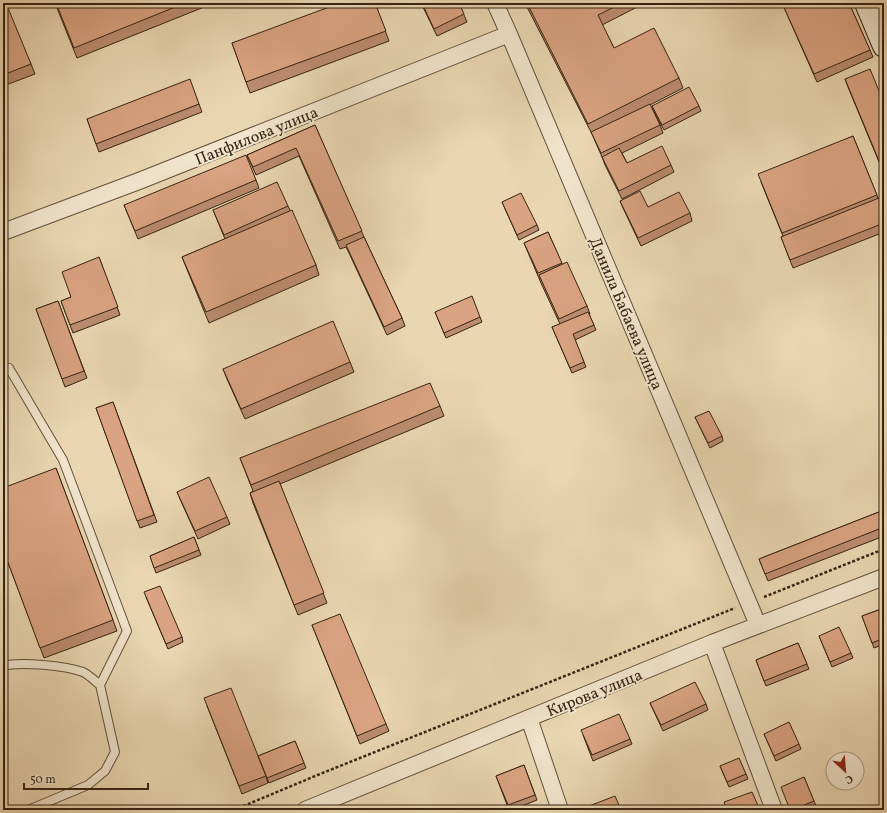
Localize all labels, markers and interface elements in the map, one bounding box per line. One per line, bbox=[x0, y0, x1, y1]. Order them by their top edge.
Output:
street label: Панфилова улица bbox=[192, 102, 322, 172]
street label: Данила Бабаева улица bbox=[583, 234, 667, 394]
street label: Кирова улица bbox=[544, 665, 646, 723]
north arrow bbox=[825, 751, 865, 791]
scale bar bbox=[24, 765, 148, 791]
text: С bbox=[842, 770, 855, 787]
text: 50 m bbox=[30, 772, 56, 788]

